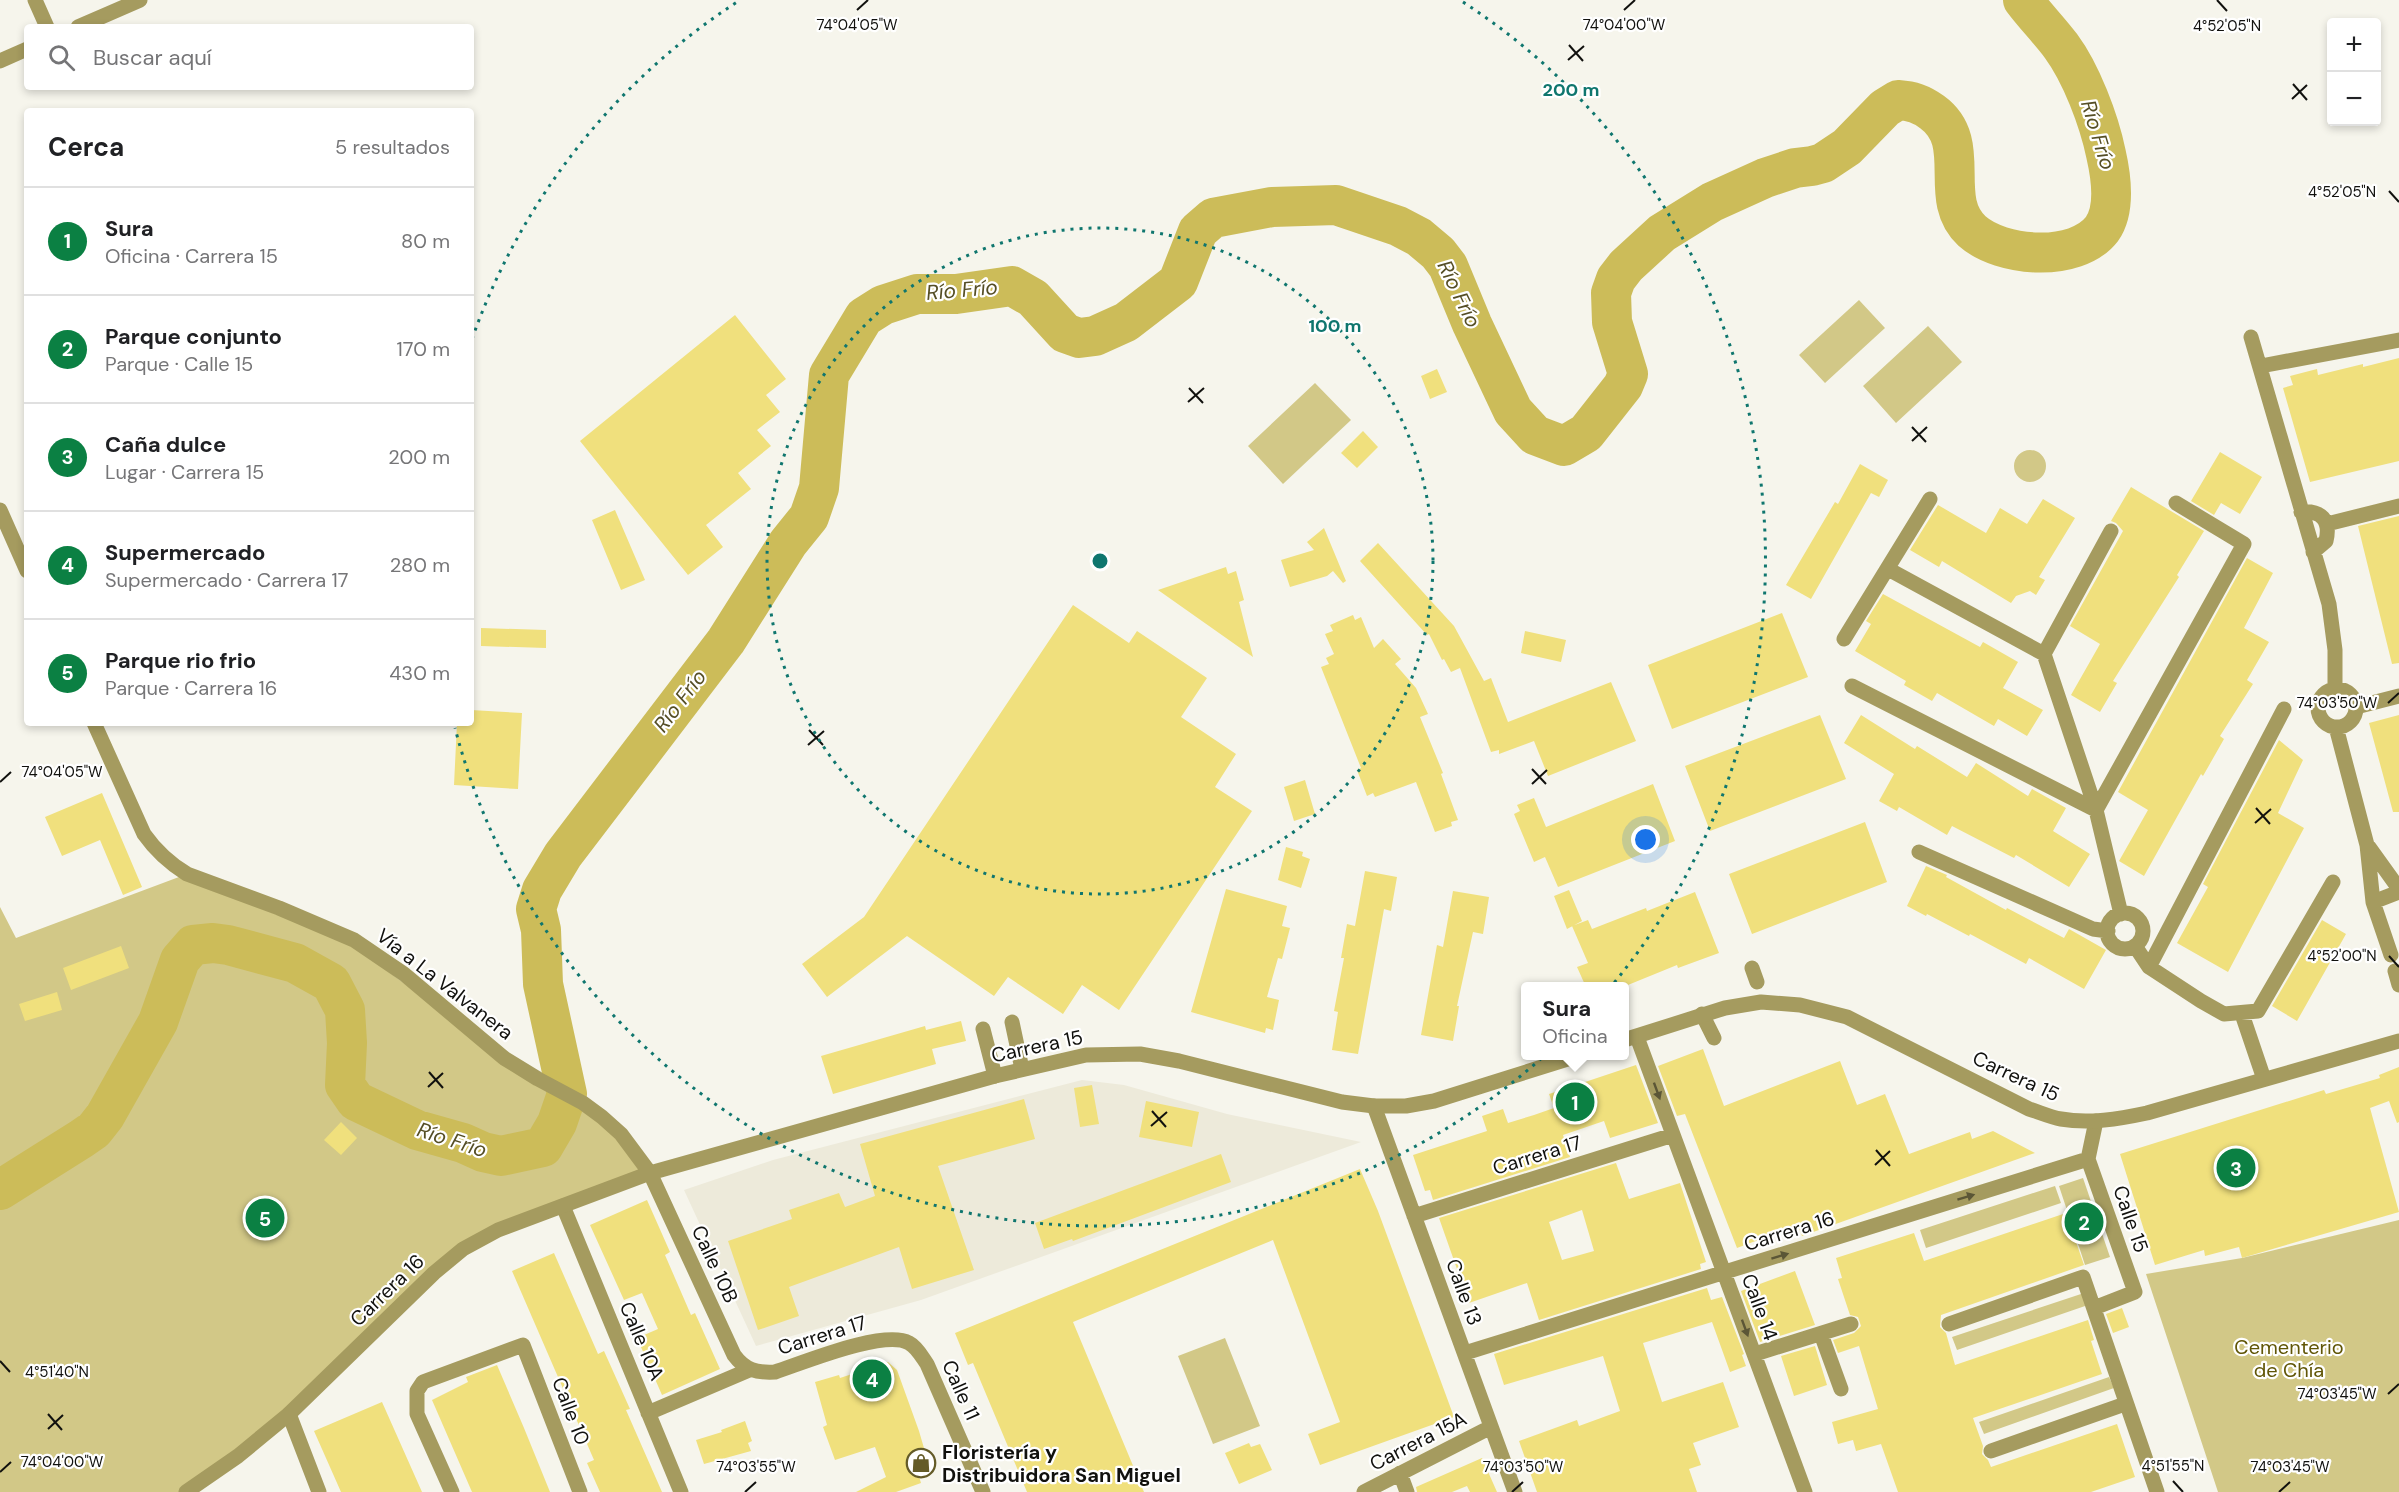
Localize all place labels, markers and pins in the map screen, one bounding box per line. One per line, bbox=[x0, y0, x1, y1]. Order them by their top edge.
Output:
centre of rings bbox=[1090, 551, 1110, 571]
pin: 1 bbox=[1556, 1080, 1594, 1124]
pin: 3 bbox=[2216, 1146, 2256, 1190]
pin: 5 bbox=[246, 1196, 284, 1240]
pin: 2 bbox=[2064, 1200, 2104, 1244]
pin: 4 bbox=[852, 1356, 892, 1402]
place label: Floristería y Distribuidora San Miguel bbox=[942, 1439, 1181, 1488]
shop icon: Floristería y Distribuidora San Miguel bbox=[905, 1447, 937, 1479]

